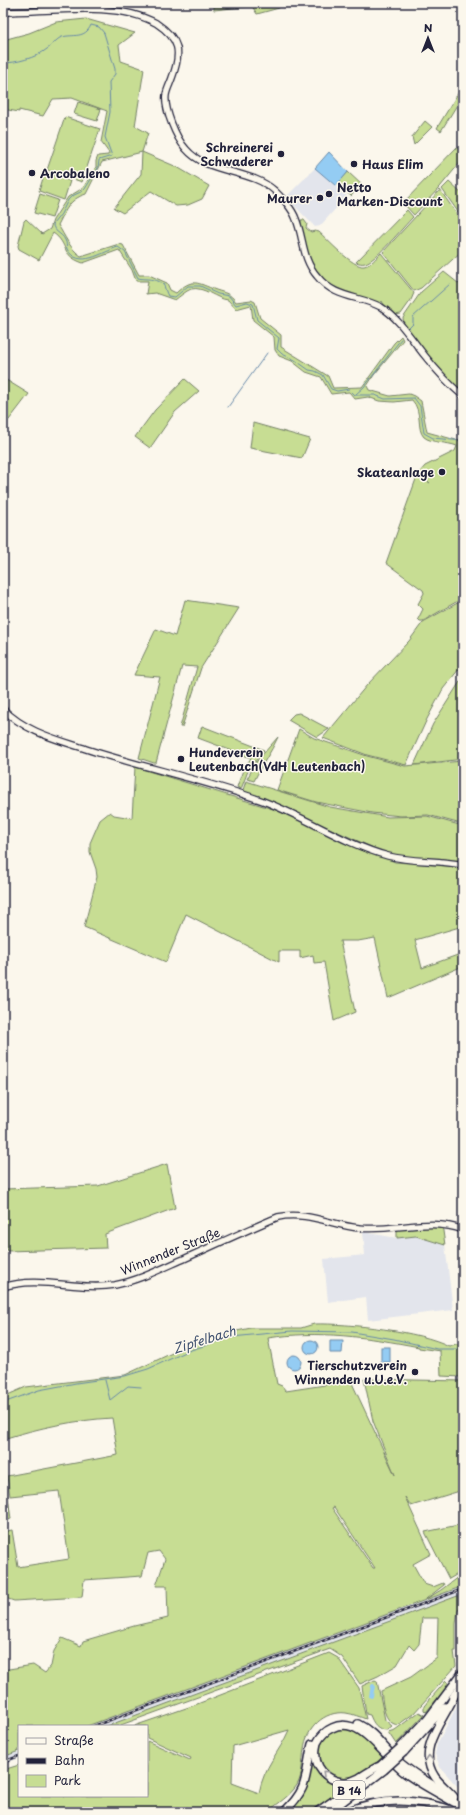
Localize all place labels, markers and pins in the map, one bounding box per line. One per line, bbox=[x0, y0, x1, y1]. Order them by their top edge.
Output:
place label: Schreinerei Schwaderer bbox=[200, 138, 274, 170]
marker: Schreinerei Schwaderer bbox=[276, 149, 286, 159]
place label: Haus Elim bbox=[362, 155, 423, 173]
marker: Haus Elim bbox=[349, 159, 359, 169]
place label: Arcobaleno bbox=[40, 164, 110, 182]
marker: Arcobaleno bbox=[27, 168, 37, 178]
place label: Netto Marken-Discount bbox=[337, 178, 443, 210]
place label: Maurer bbox=[267, 189, 313, 207]
marker: Netto Marken-Discount bbox=[324, 189, 334, 199]
marker: Maurer bbox=[315, 193, 325, 203]
place label: Skateanlage bbox=[357, 463, 434, 481]
marker: Skateanlage bbox=[437, 467, 447, 477]
place label: Hundeverein Leutenbach(VdH Leutenbach) bbox=[189, 743, 365, 775]
marker: Hundeverein Leutenbach(VdH Leutenbach) bbox=[176, 754, 186, 764]
place label: Tierschutzverein Winnenden u.U.e.V. bbox=[294, 1356, 407, 1388]
marker: Tierschutzverein Winnenden u.U.e.V. bbox=[410, 1367, 420, 1377]

